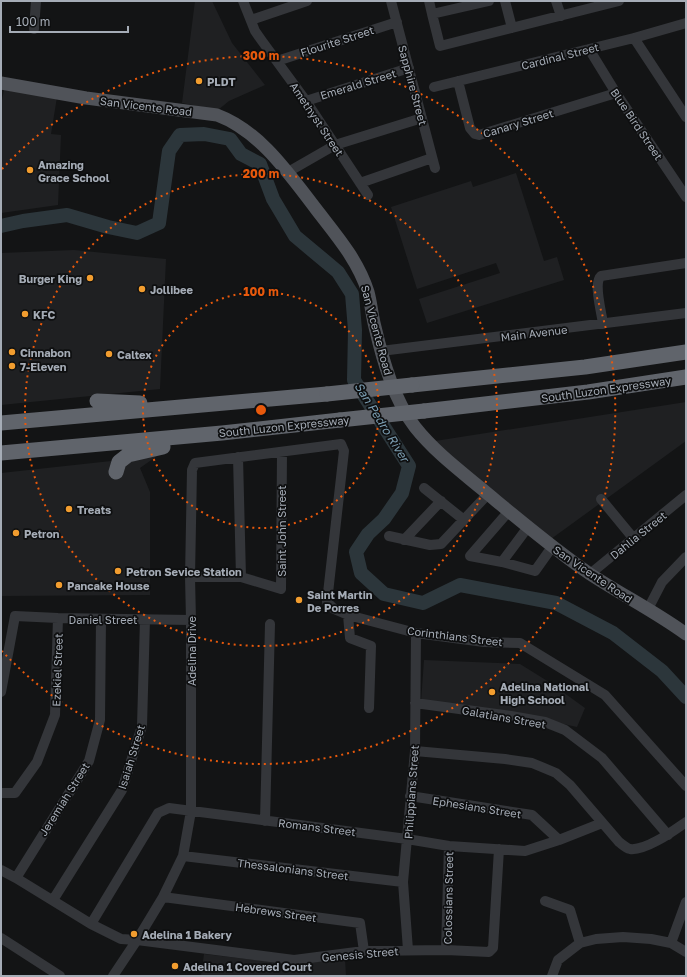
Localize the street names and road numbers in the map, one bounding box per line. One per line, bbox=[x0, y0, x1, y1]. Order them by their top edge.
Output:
street label: Flourite Street bbox=[299, 23, 375, 59]
street label: Cardinal Street bbox=[520, 40, 600, 72]
street label: Sapphire Street bbox=[396, 44, 430, 126]
street label: Emerald Street bbox=[318, 66, 398, 102]
street label: Amethyst Street bbox=[288, 80, 346, 158]
street label: Blue Bird Street bbox=[608, 86, 666, 162]
street label: San Vicente Road bbox=[99, 94, 193, 118]
street label: Canary Street bbox=[481, 106, 555, 140]
street label: San Vicente Road bbox=[359, 284, 395, 376]
street label: Main Avenue bbox=[500, 322, 568, 344]
street label: South Luzon Expressway bbox=[540, 373, 672, 405]
street label: South Luzon Expressway bbox=[218, 413, 350, 439]
street label: Saint John Street bbox=[275, 485, 288, 577]
street label: Dahlia Street bbox=[607, 508, 669, 562]
street label: San Vicente Road bbox=[551, 543, 635, 605]
street label: Daniel Street bbox=[69, 613, 137, 626]
street label: Adelina Drive bbox=[185, 616, 198, 686]
street label: Corinthians Street bbox=[406, 624, 504, 648]
street label: Ezekiel Street bbox=[49, 633, 65, 707]
street label: Galatians Street bbox=[461, 703, 547, 731]
street label: Isaiah Street bbox=[115, 723, 147, 791]
street label: Philippians Street bbox=[401, 745, 421, 839]
street label: Jeremiah Street bbox=[36, 760, 92, 838]
street label: Ephesians Street bbox=[432, 794, 522, 820]
street label: Romans Street bbox=[278, 816, 356, 838]
street label: Colossians Street bbox=[441, 851, 455, 945]
street label: Thessalonians Street bbox=[237, 856, 349, 882]
street label: Hebrews Street bbox=[234, 900, 318, 924]
street label: Genesis Street bbox=[321, 944, 399, 964]

